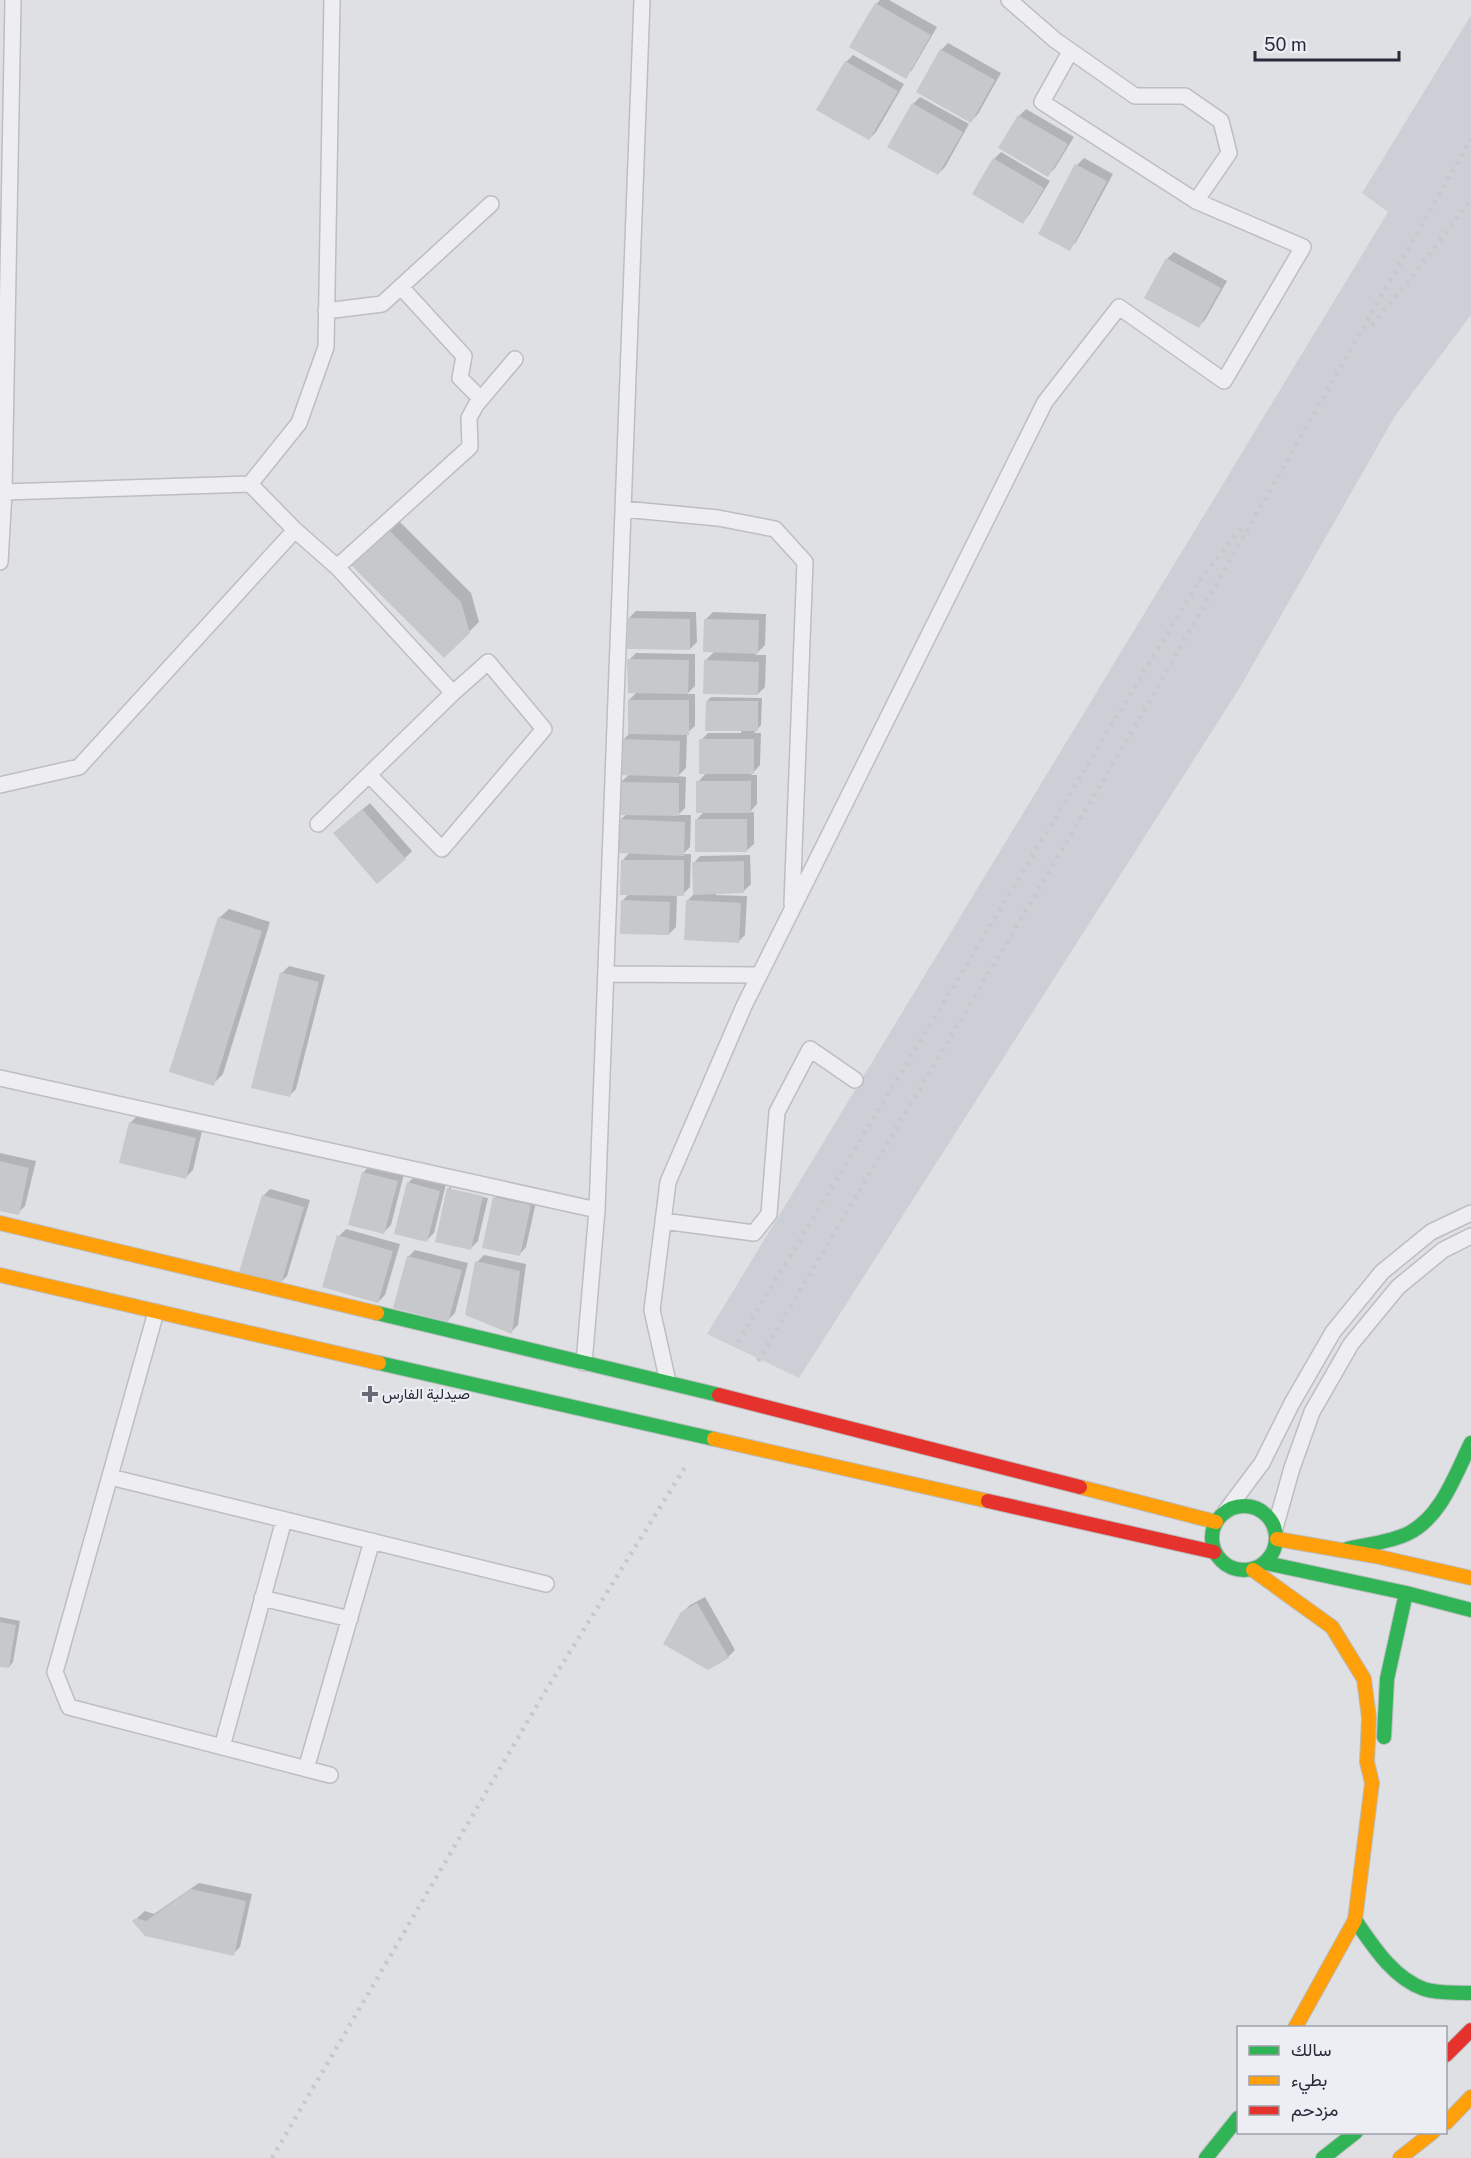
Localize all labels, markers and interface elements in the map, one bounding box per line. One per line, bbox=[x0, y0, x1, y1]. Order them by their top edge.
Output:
scale bar bbox=[1255, 24, 1399, 62]
text: 50 m bbox=[1264, 34, 1307, 55]
place label: صيدلية الفارس bbox=[382, 1385, 470, 1404]
marker: صيدلية الفارس bbox=[363, 1387, 377, 1401]
legend bbox=[1237, 2026, 1447, 2134]
text: سالك bbox=[1291, 2039, 1331, 2060]
text: بطيء bbox=[1291, 2069, 1327, 2095]
text: مزدحم bbox=[1291, 2099, 1338, 2122]

